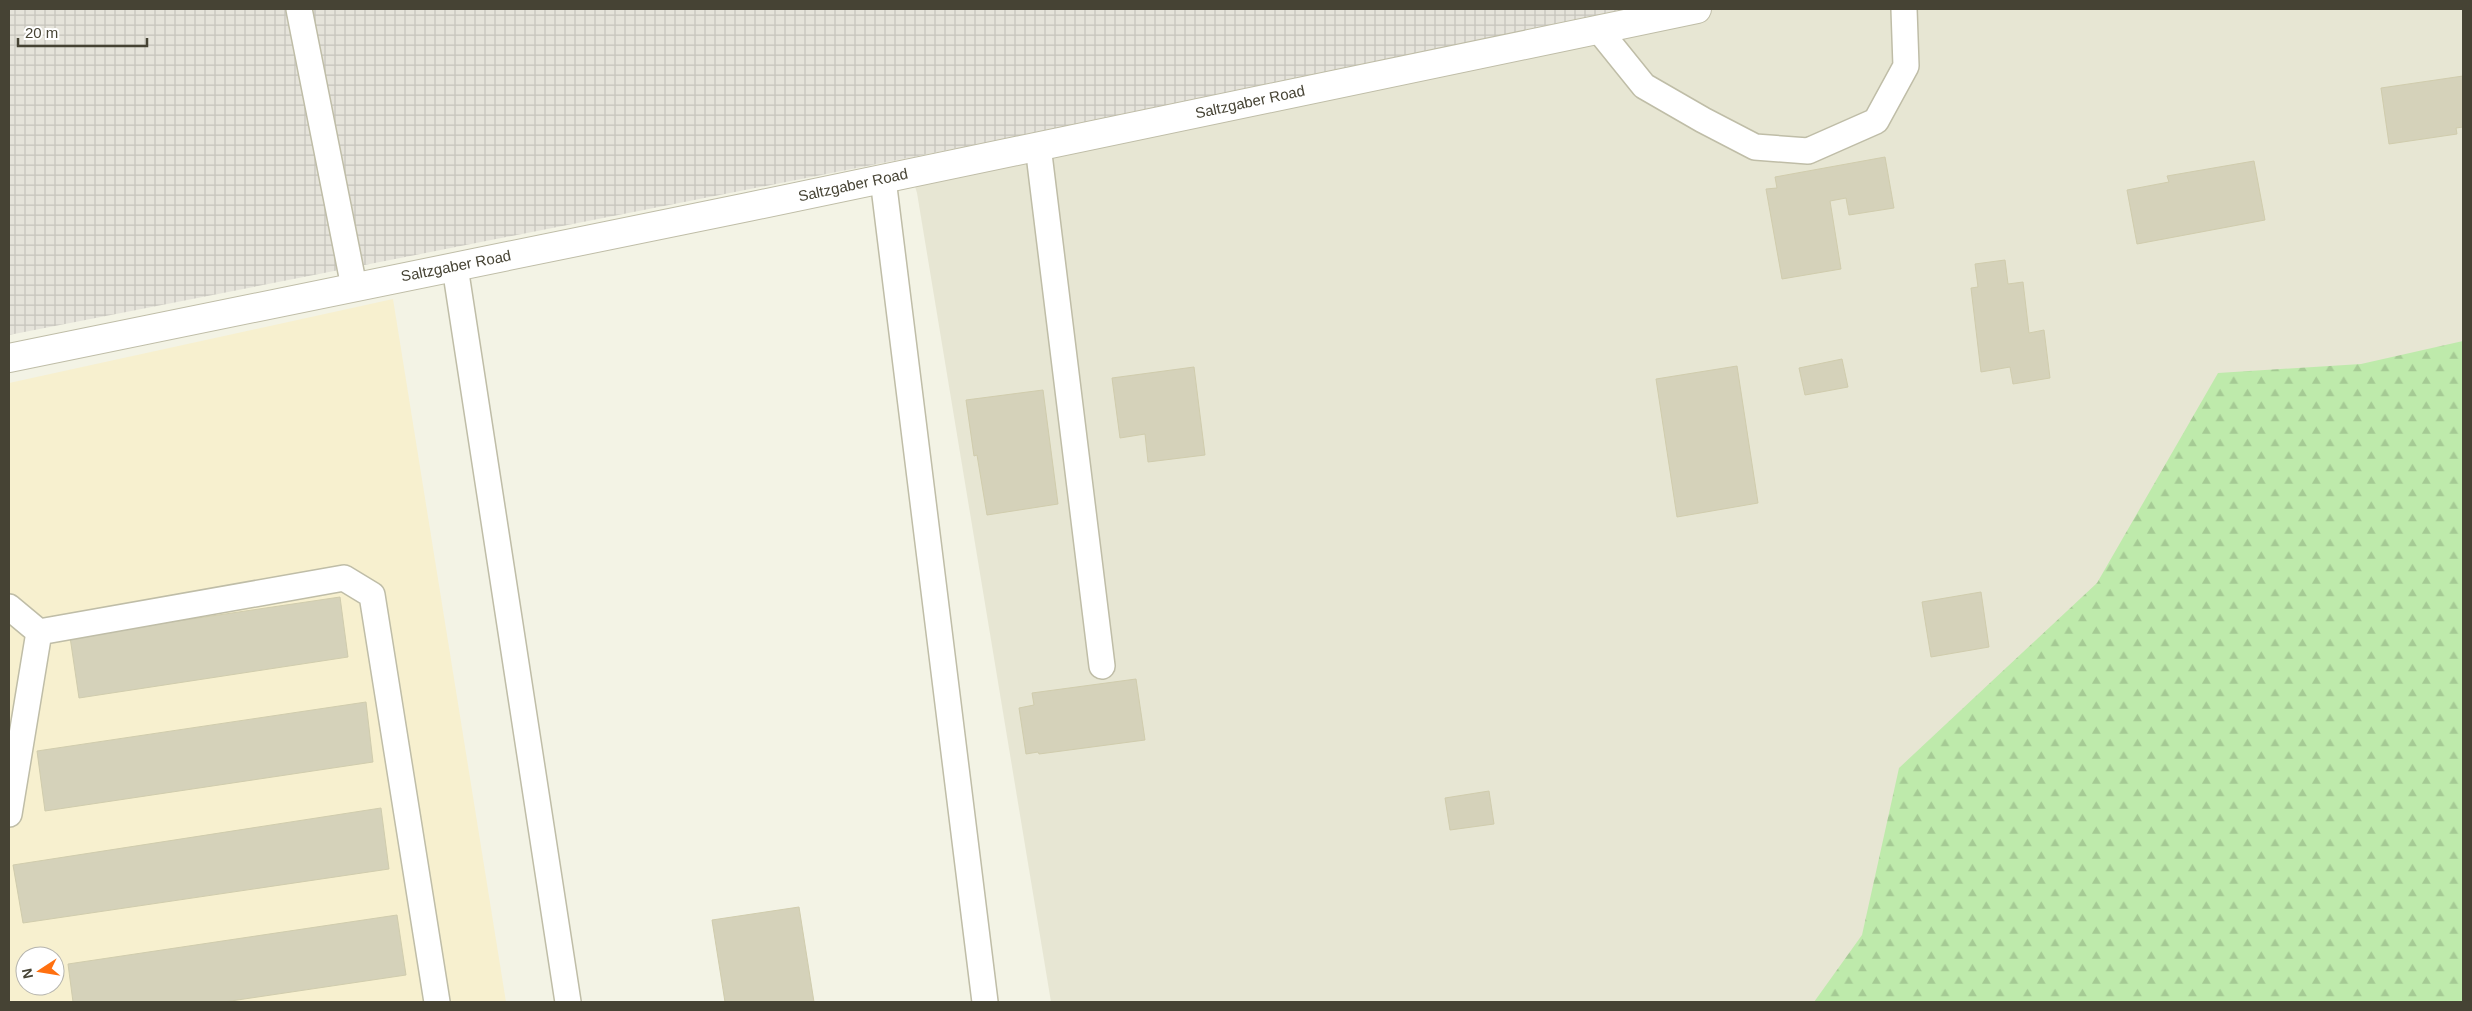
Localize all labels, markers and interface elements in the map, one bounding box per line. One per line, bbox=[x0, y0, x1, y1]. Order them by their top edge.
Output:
scale bar bbox=[18, 15, 146, 47]
text: 20 m bbox=[25, 24, 58, 41]
street label: Saltzgaber Road bbox=[1193, 82, 1306, 121]
street label: Saltzgaber Road bbox=[796, 165, 909, 204]
street label: Saltzgaber Road bbox=[399, 247, 512, 285]
north arrow bbox=[15, 946, 65, 996]
text: N bbox=[18, 967, 36, 980]

